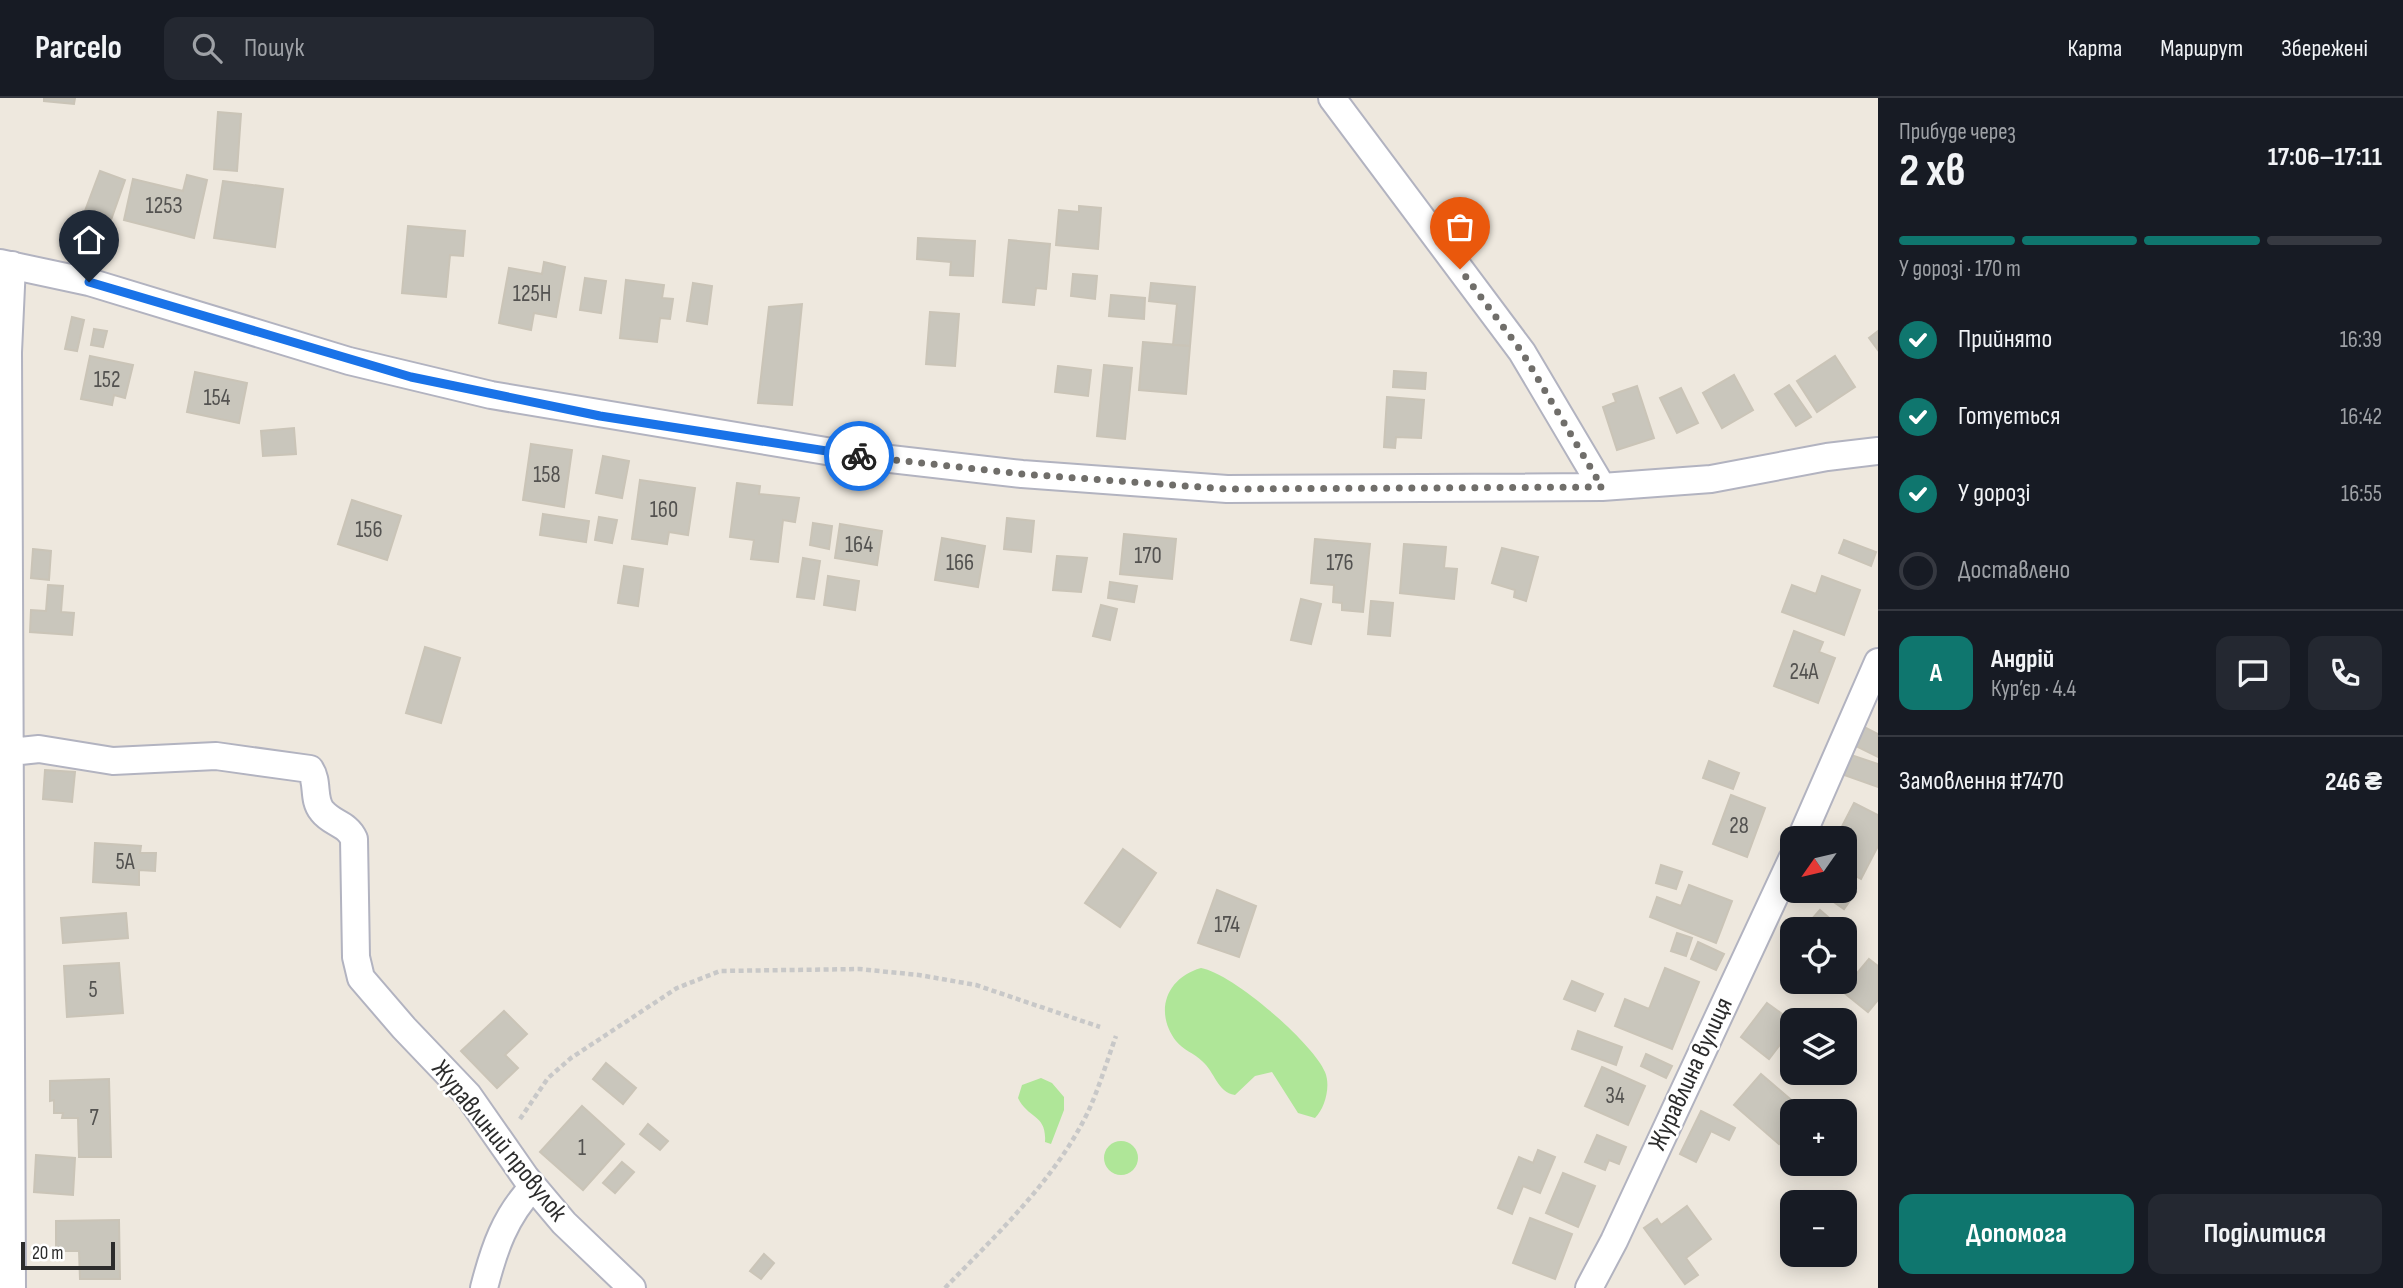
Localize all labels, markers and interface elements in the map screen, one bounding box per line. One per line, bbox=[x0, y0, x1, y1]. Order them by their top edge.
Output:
search box bbox=[164, 17, 654, 80]
text: Parcelo bbox=[35, 28, 122, 68]
icon: search bbox=[188, 29, 226, 67]
text: Пошук bbox=[244, 33, 304, 64]
text: Карта bbox=[2068, 34, 2122, 63]
text: Маршрут bbox=[2160, 34, 2243, 63]
text: Збережені bbox=[2281, 34, 2368, 63]
text: Прибуде через bbox=[1899, 118, 2016, 146]
text: 17:06–17:11 bbox=[2268, 142, 2382, 173]
text: 2 хв bbox=[1899, 144, 1966, 199]
house number: 125З bbox=[145, 192, 183, 220]
pin bbox=[1430, 197, 1490, 269]
icon: bag bbox=[1441, 208, 1479, 246]
pin bbox=[59, 210, 119, 282]
icon: home bbox=[70, 221, 108, 259]
text: У дорозі · 170 m bbox=[1899, 255, 2021, 283]
house number: 125Н bbox=[513, 280, 551, 308]
icon: check bbox=[1899, 321, 1937, 359]
text: Прийнято bbox=[1958, 324, 2052, 355]
text: 16:39 bbox=[2340, 326, 2382, 354]
house number: 152 bbox=[94, 366, 120, 394]
house number: 154 bbox=[204, 384, 231, 412]
icon: check bbox=[1899, 398, 1937, 436]
text: Готується bbox=[1958, 401, 2060, 432]
text: 16:42 bbox=[2340, 403, 2382, 431]
courier bbox=[824, 421, 894, 491]
icon: bike bbox=[840, 437, 878, 475]
house number: 158 bbox=[533, 461, 561, 489]
icon: check bbox=[1899, 475, 1937, 513]
text: У дорозі bbox=[1958, 478, 2030, 509]
text: 16:55 bbox=[2341, 480, 2382, 508]
house number: 160 bbox=[650, 496, 678, 524]
house number: 156 bbox=[355, 516, 383, 544]
house number: 164 bbox=[845, 531, 873, 559]
house number: 170 bbox=[1134, 542, 1162, 570]
house number: 166 bbox=[946, 549, 974, 577]
house number: 176 bbox=[1326, 549, 1354, 577]
text: Доставлено bbox=[1958, 555, 2070, 586]
button: chat bbox=[2216, 636, 2290, 710]
button: phone bbox=[2308, 636, 2382, 710]
text: Андрій bbox=[1991, 644, 2054, 675]
house number: 24А bbox=[1790, 658, 1819, 686]
text: А bbox=[1930, 658, 1942, 689]
text: Кур’єр · 4.4 bbox=[1991, 675, 2076, 703]
text: Замовлення #7470 bbox=[1899, 766, 2064, 797]
text: 246 ₴ bbox=[2325, 767, 2382, 798]
house number: 28 bbox=[1729, 812, 1749, 840]
north arrow bbox=[1780, 826, 1857, 903]
map controls bbox=[1780, 826, 1857, 1267]
house number: 5А bbox=[115, 848, 135, 876]
house number: 174 bbox=[1214, 911, 1240, 939]
button: locate bbox=[1780, 917, 1857, 994]
house number: 5 bbox=[88, 976, 98, 1004]
street label: Журавлина вулиця bbox=[1642, 993, 1740, 1155]
button: layers bbox=[1780, 1008, 1857, 1085]
street label: Журавлиний провулок bbox=[425, 1054, 573, 1228]
house number: 34 bbox=[1605, 1082, 1625, 1110]
button: + bbox=[1780, 1099, 1857, 1176]
house number: 7 bbox=[89, 1104, 99, 1132]
house number: 1 bbox=[578, 1134, 586, 1162]
button: − bbox=[1780, 1190, 1857, 1267]
button: Допомога bbox=[1899, 1194, 2134, 1274]
button: Поділитися bbox=[2148, 1194, 2382, 1274]
scale bar bbox=[21, 1239, 116, 1271]
text: 20 m bbox=[32, 1242, 64, 1265]

